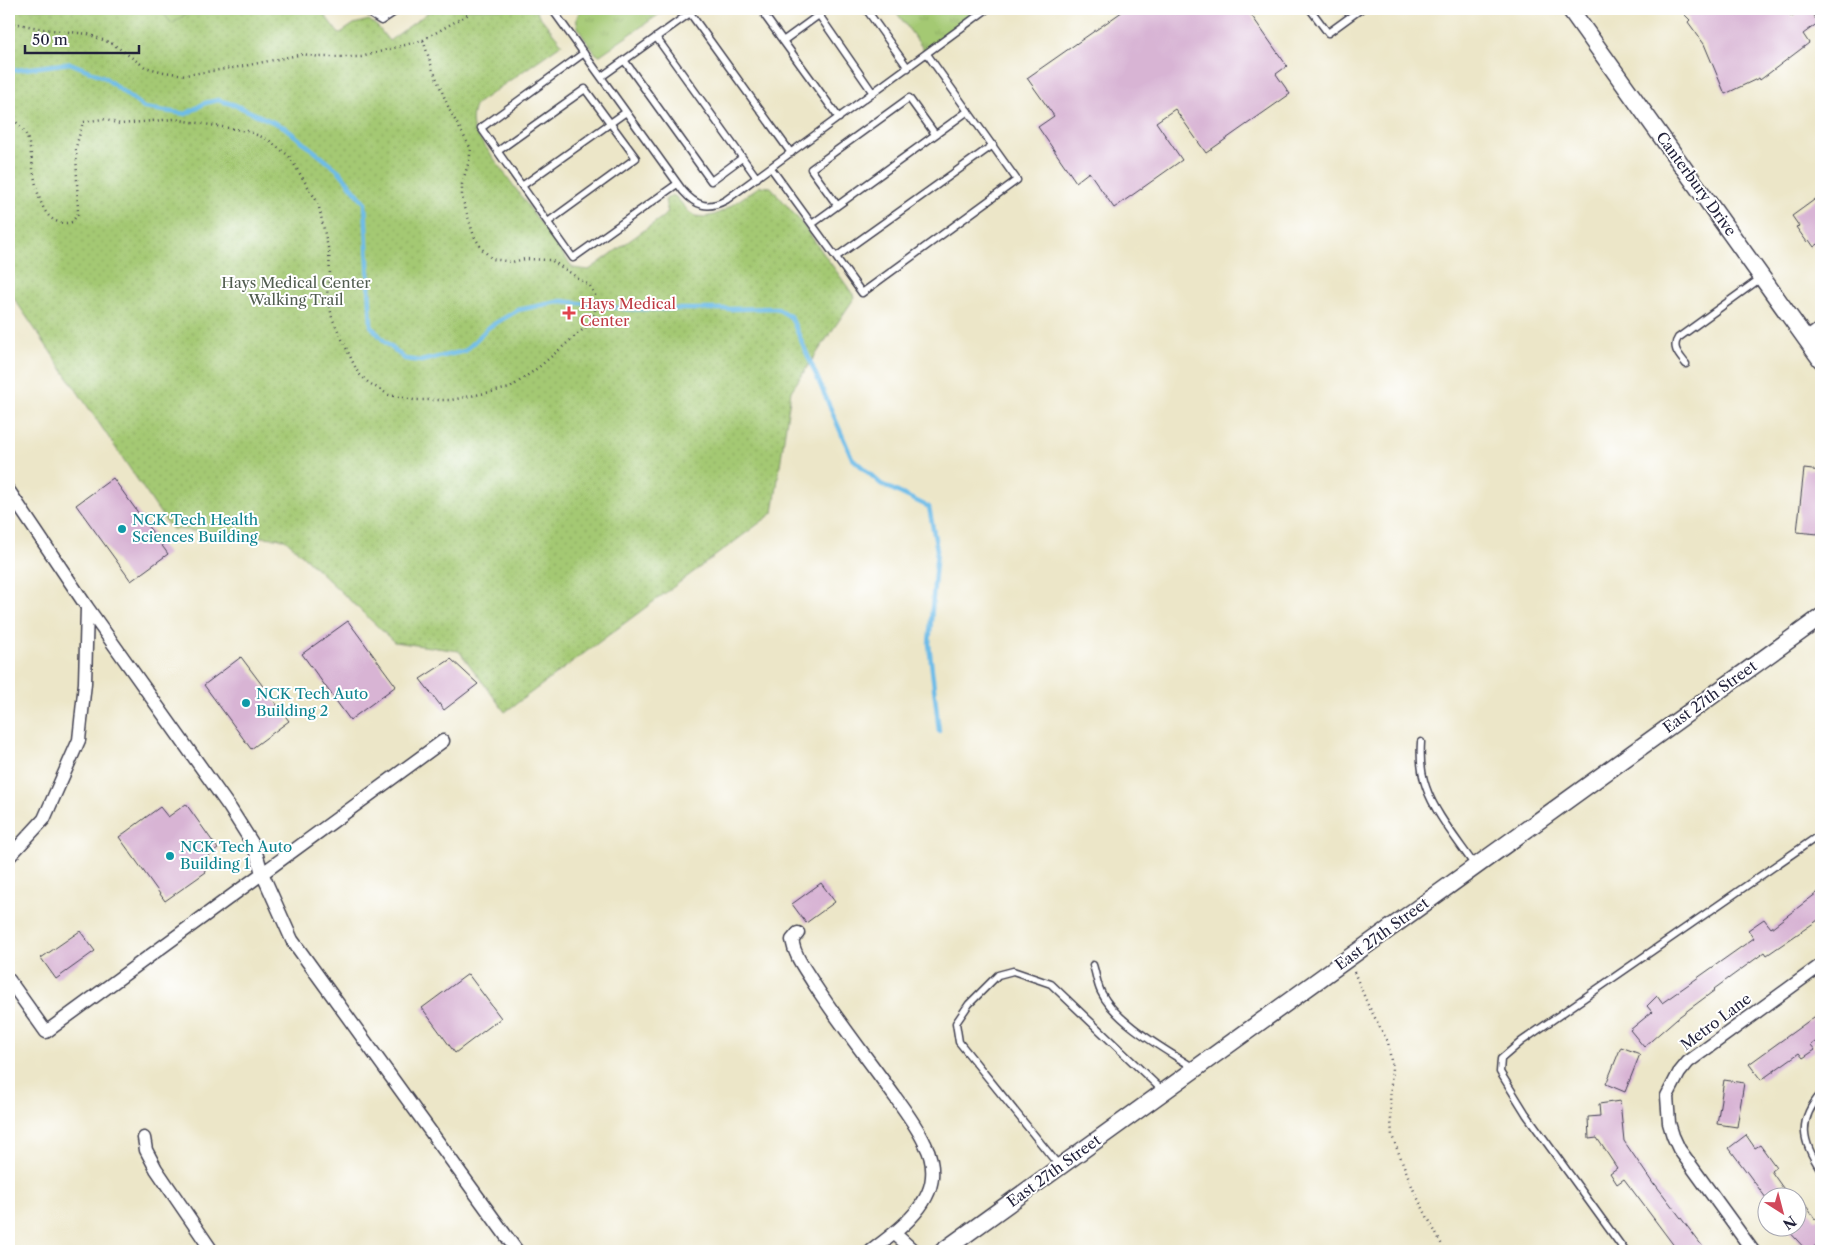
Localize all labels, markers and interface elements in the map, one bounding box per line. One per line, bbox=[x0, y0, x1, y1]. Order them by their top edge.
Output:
scale bar bbox=[25, 22, 139, 54]
text: 50 m bbox=[32, 30, 68, 49]
street label: Canterbury Drive bbox=[1652, 128, 1741, 240]
park label: Hays Medical Center Walking Trail bbox=[221, 273, 371, 309]
place label: Hays Medical Center bbox=[580, 294, 677, 330]
marker: Hays Medical Center bbox=[562, 306, 576, 320]
place label: NCK Tech Health Sciences Building bbox=[132, 510, 259, 546]
marker: NCK Tech Health Sciences Building bbox=[116, 523, 128, 535]
street label: East 27th Street bbox=[1659, 656, 1761, 737]
place label: NCK Tech Auto Building 2 bbox=[256, 684, 368, 720]
marker: NCK Tech Auto Building 2 bbox=[240, 697, 252, 709]
place label: NCK Tech Auto Building 1 bbox=[180, 837, 292, 873]
marker: NCK Tech Auto Building 1 bbox=[164, 850, 176, 862]
street label: East 27th Street bbox=[1331, 893, 1433, 974]
street label: Metro Lane bbox=[1677, 989, 1755, 1054]
street label: East 27th Street bbox=[1003, 1130, 1105, 1211]
north arrow bbox=[1758, 1188, 1808, 1238]
text: N bbox=[1779, 1212, 1800, 1233]

